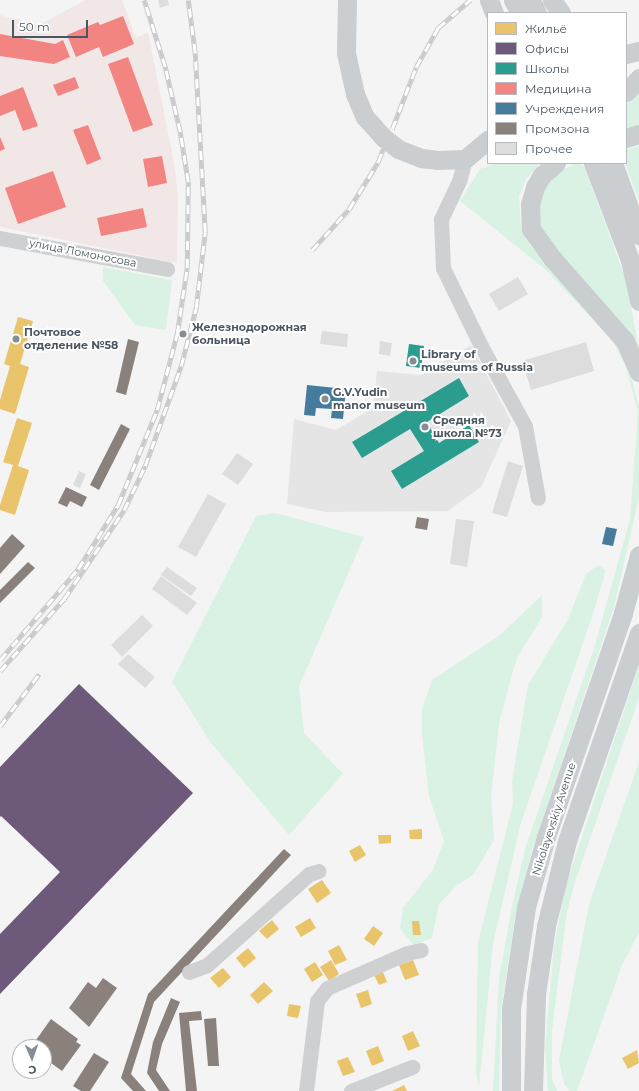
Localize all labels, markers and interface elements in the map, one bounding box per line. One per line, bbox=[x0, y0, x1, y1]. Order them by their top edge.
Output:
scale bar bbox=[14, 12, 90, 38]
legend bbox=[487, 12, 627, 164]
text: 50 m bbox=[19, 19, 50, 34]
text: Жильё bbox=[525, 21, 567, 36]
text: Офисы bbox=[525, 41, 569, 56]
text: Школы bbox=[525, 61, 570, 76]
text: Медицина bbox=[525, 81, 591, 96]
text: Учреждения bbox=[525, 101, 604, 116]
text: Промзона bbox=[525, 121, 589, 136]
text: Прочее bbox=[525, 141, 573, 156]
street label: улица Ломоносова bbox=[28, 236, 138, 270]
place label: Железнодорожная больница bbox=[192, 321, 307, 347]
place label: Почтовое отделение №58 bbox=[24, 326, 118, 352]
marker: Железнодорожная больница bbox=[177, 328, 189, 340]
marker: Почтовое отделение №58 bbox=[11, 334, 21, 344]
place label: Library of museums of Russia bbox=[421, 348, 533, 374]
marker: Library of museums of Russia bbox=[408, 356, 418, 366]
place label: G.V.Yudin manor museum bbox=[333, 386, 425, 412]
marker: G.V.Yudin manor museum bbox=[320, 394, 330, 404]
place label: Средняя школа №73 bbox=[433, 414, 502, 440]
marker: Средняя школа №73 bbox=[420, 422, 430, 432]
street label: Nikolayevskiy Avenue bbox=[530, 761, 578, 877]
north arrow bbox=[12, 1039, 52, 1079]
text: С bbox=[28, 1063, 37, 1077]

